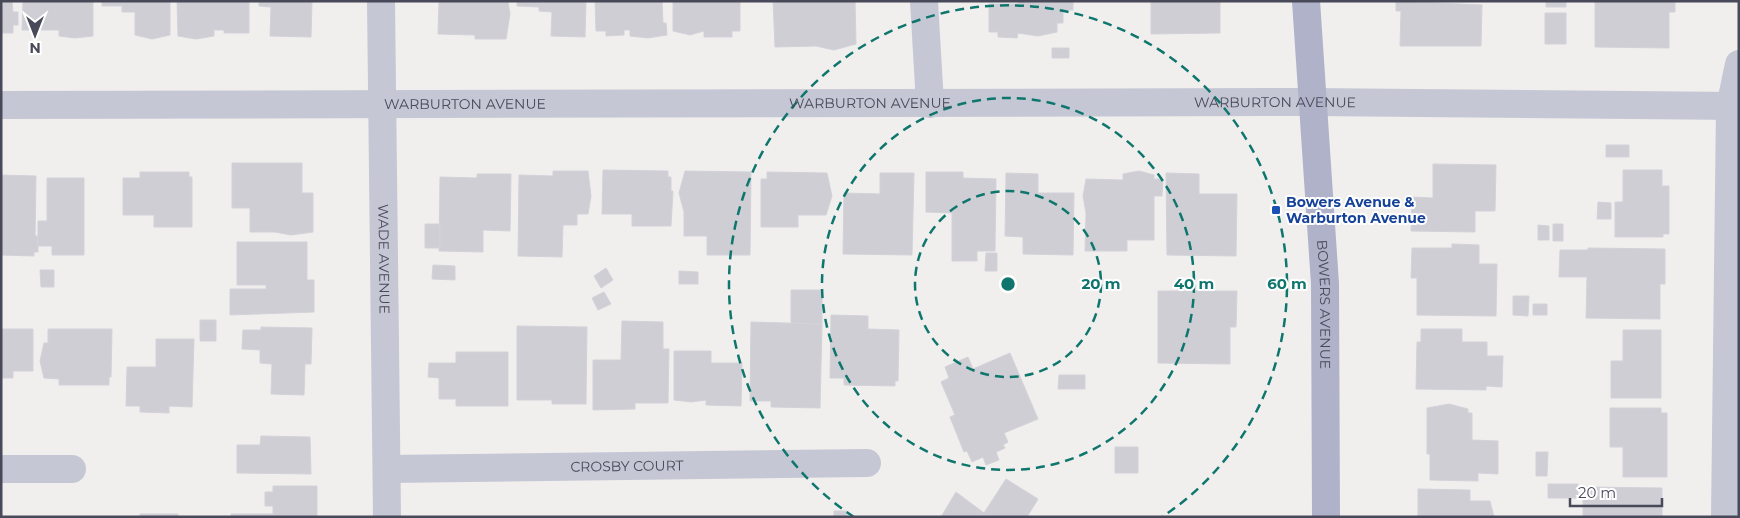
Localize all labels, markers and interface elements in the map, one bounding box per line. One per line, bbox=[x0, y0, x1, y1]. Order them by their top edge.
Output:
north arrow bbox=[10, 10, 60, 60]
text: N bbox=[29, 39, 41, 57]
street label: WARBURTON AVENUE bbox=[1194, 93, 1356, 111]
street label: WARBURTON AVENUE bbox=[789, 94, 951, 112]
street label: WARBURTON AVENUE bbox=[384, 95, 546, 113]
place label: Bowers Avenue & Warburton Avenue bbox=[1286, 193, 1426, 227]
street label: WADE AVENUE bbox=[374, 204, 394, 314]
marker: Bowers Avenue & Warburton Avenue bbox=[1270, 204, 1282, 216]
street label: BOWERS AVENUE bbox=[1313, 239, 1334, 369]
text: 20 m bbox=[1081, 274, 1121, 293]
text: 40 m bbox=[1174, 274, 1214, 293]
text: 60 m bbox=[1267, 274, 1307, 293]
centre of rings bbox=[999, 275, 1017, 293]
street label: CROSBY COURT bbox=[570, 456, 684, 476]
scale bar bbox=[1570, 476, 1662, 508]
text: 20 m bbox=[1578, 483, 1616, 502]

